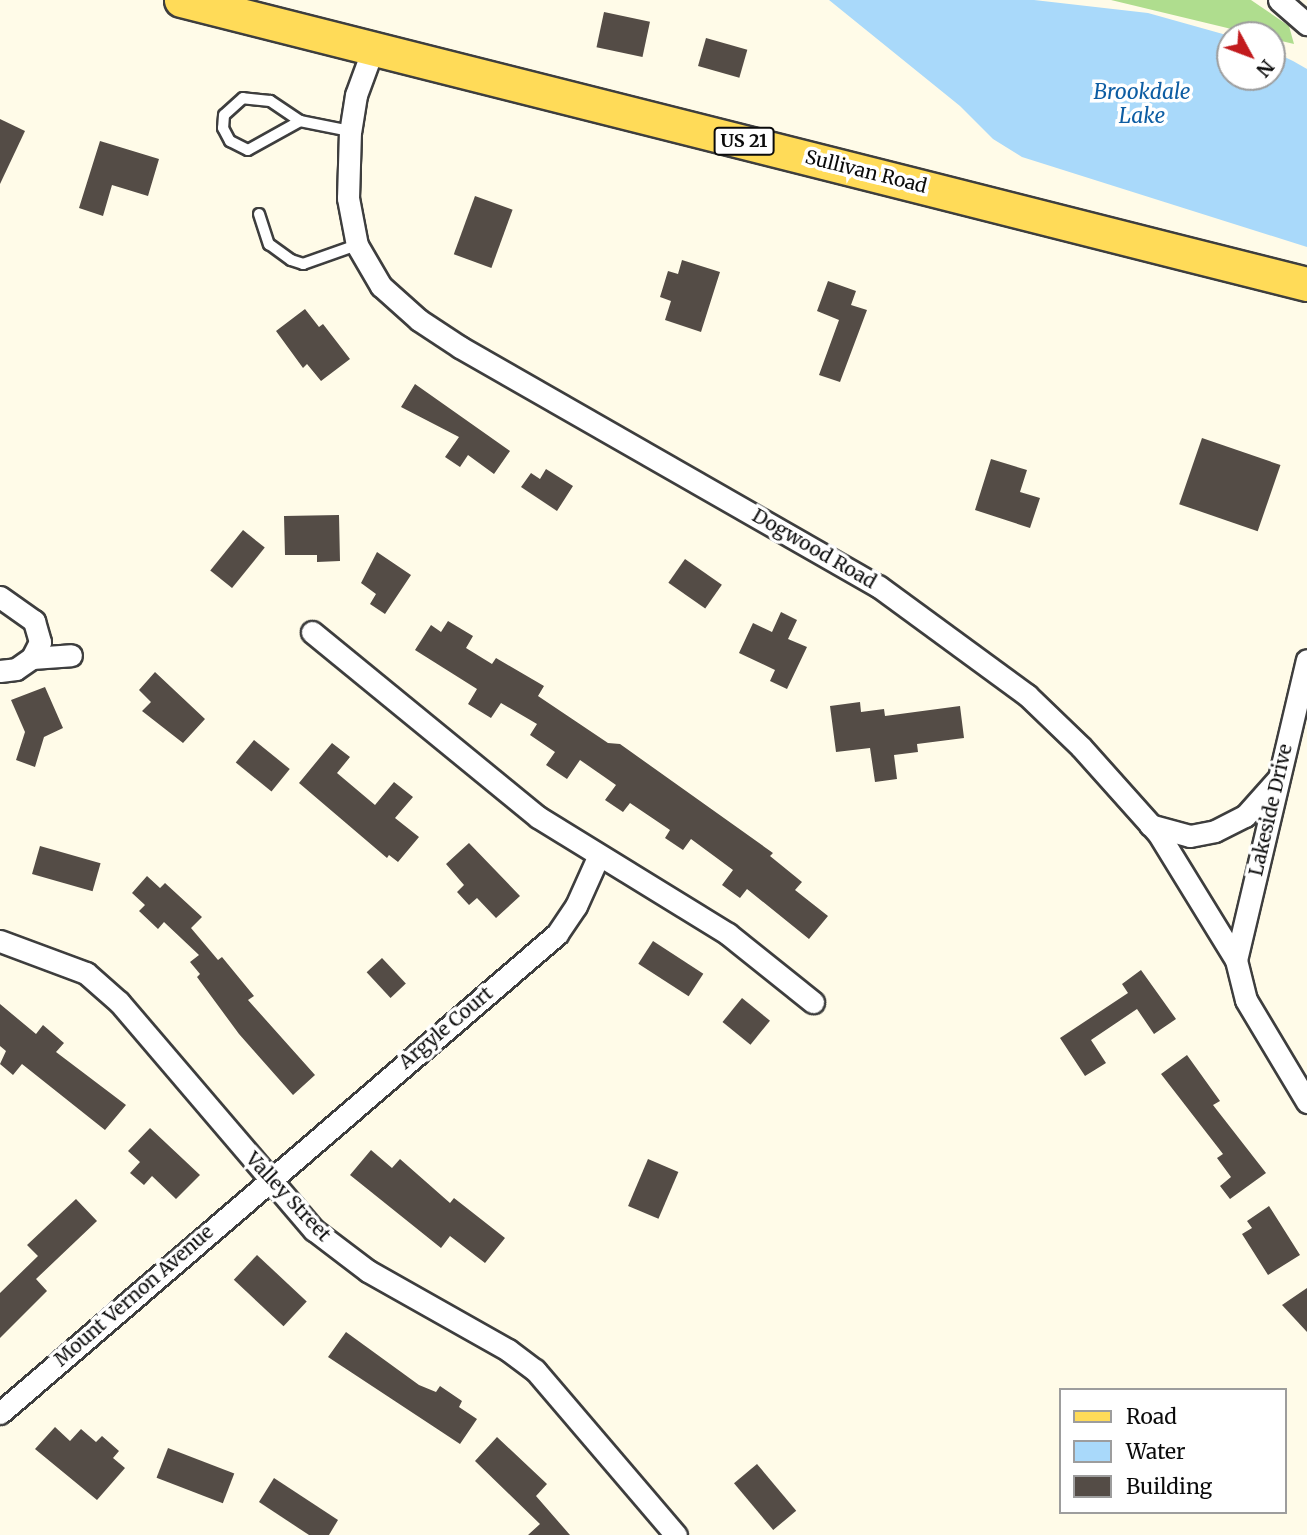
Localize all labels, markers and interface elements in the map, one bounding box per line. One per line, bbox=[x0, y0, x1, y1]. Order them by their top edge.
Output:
north arrow bbox=[1216, 21, 1286, 91]
text: N bbox=[1251, 55, 1279, 82]
water label: Brookdale Lake bbox=[1094, 79, 1190, 129]
road number: US 21 bbox=[712, 126, 776, 156]
street label: Sullivan Road bbox=[803, 146, 929, 198]
street label: Dogwood Road bbox=[748, 504, 880, 594]
street label: Lakeside Drive bbox=[1245, 742, 1297, 878]
street label: Argyle Court bbox=[394, 982, 498, 1074]
street label: Valley Street bbox=[241, 1148, 335, 1246]
street label: Mount Vernon Avenue bbox=[50, 1221, 218, 1371]
legend bbox=[1058, 1388, 1286, 1514]
text: Road bbox=[1126, 1403, 1177, 1430]
text: Water bbox=[1126, 1438, 1185, 1465]
text: Building bbox=[1126, 1473, 1212, 1500]

